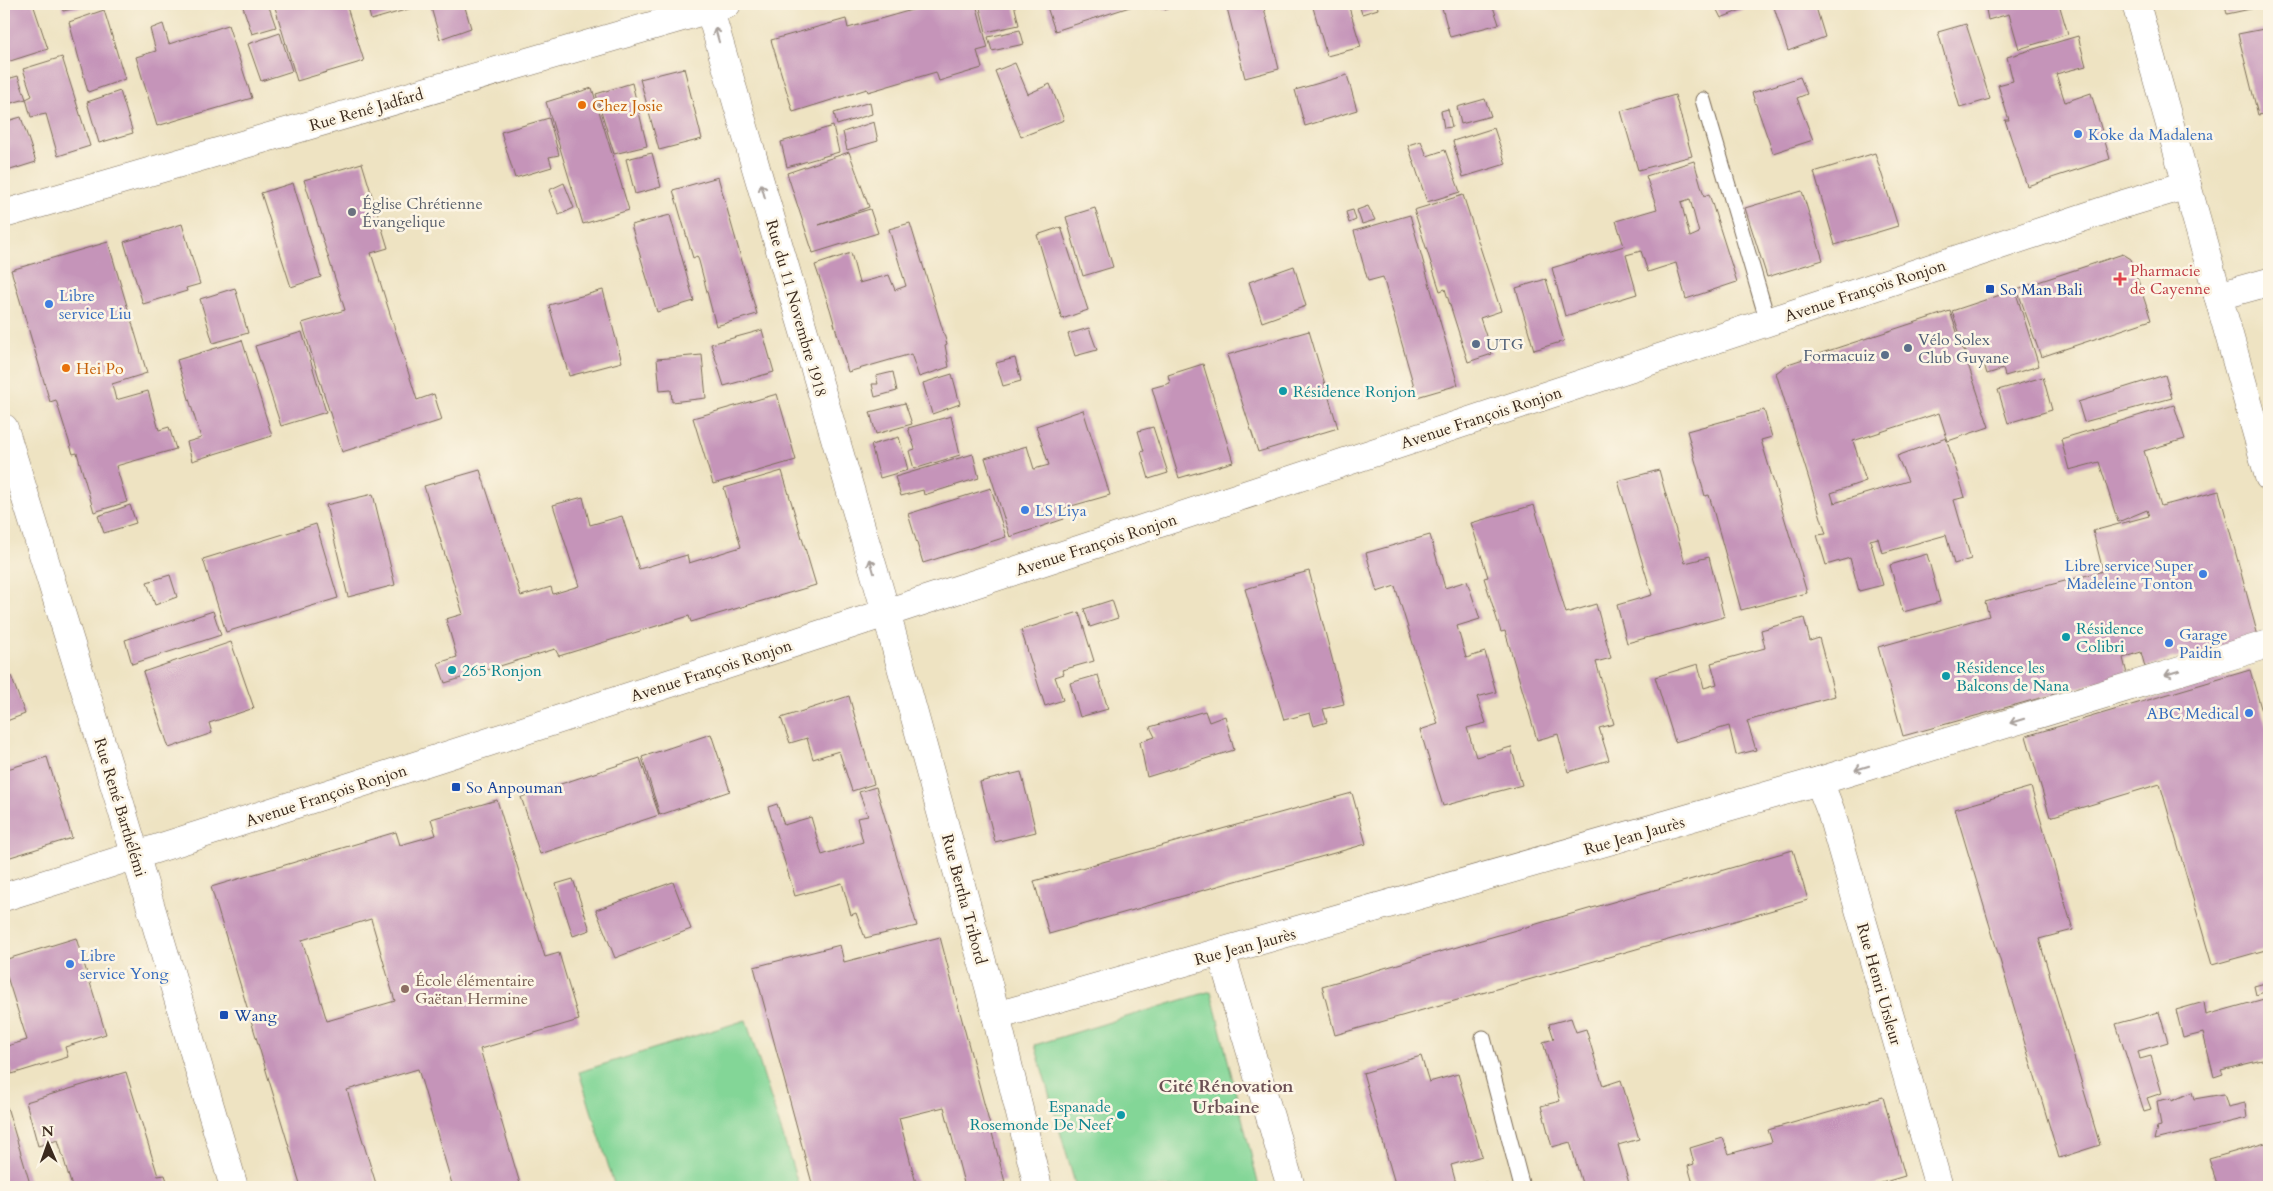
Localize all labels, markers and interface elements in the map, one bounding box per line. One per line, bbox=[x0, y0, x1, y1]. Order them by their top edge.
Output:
one-way arrow bbox=[712, 28, 722, 44]
street label: Rue René Jadfard bbox=[307, 83, 426, 137]
place label: Chez Josie bbox=[592, 95, 663, 117]
marker: Chez Josie bbox=[576, 99, 588, 111]
place label: Koke da Madalena bbox=[2088, 124, 2213, 146]
marker: Koke da Madalena bbox=[2072, 128, 2084, 140]
one-way arrow bbox=[757, 184, 767, 200]
place label: Église Chrétienne Évangelique bbox=[362, 193, 483, 233]
marker: Église Chrétienne Évangelique bbox=[346, 206, 358, 218]
street label: Rue du 11 Novembre 1918 bbox=[760, 217, 832, 400]
street label: Avenue François Ronjon bbox=[1782, 254, 1949, 327]
place label: Pharmacie de Cayenne bbox=[2130, 260, 2210, 300]
marker: Pharmacie de Cayenne bbox=[2114, 273, 2126, 285]
place label: So Man Bali bbox=[2000, 279, 2083, 301]
marker: So Man Bali bbox=[1984, 283, 1996, 295]
place label: Libre service Liu bbox=[59, 285, 132, 325]
marker: Libre service Liu bbox=[43, 298, 55, 310]
place label: Vélo Solex Club Guyane bbox=[1918, 329, 2009, 369]
place label: UTG bbox=[1486, 334, 1524, 356]
marker: UTG bbox=[1470, 338, 1482, 350]
marker: Vélo Solex Club Guyane bbox=[1902, 342, 1914, 354]
place label: Formacuiz bbox=[1803, 345, 1875, 367]
marker: Formacuiz bbox=[1879, 349, 1891, 361]
place label: Hei Po bbox=[76, 358, 124, 380]
marker: Hei Po bbox=[60, 362, 72, 374]
place label: Résidence Ronjon bbox=[1293, 381, 1416, 403]
street label: Avenue François Ronjon bbox=[1398, 381, 1565, 454]
marker: Résidence Ronjon bbox=[1277, 385, 1289, 397]
place label: LS Liya bbox=[1035, 500, 1087, 522]
marker: LS Liya bbox=[1019, 504, 1031, 516]
street label: Avenue François Ronjon bbox=[1013, 508, 1180, 581]
place label: Libre service Super Madeleine Tonton bbox=[2065, 555, 2193, 595]
one-way arrow bbox=[867, 558, 877, 574]
marker: Libre service Super Madeleine Tonton bbox=[2197, 568, 2209, 580]
place label: Résidence Colibri bbox=[2076, 618, 2144, 658]
place label: Garage Paidin bbox=[2179, 624, 2228, 664]
marker: Résidence Colibri bbox=[2060, 631, 2072, 643]
street label: Avenue François Ronjon bbox=[628, 634, 795, 707]
marker: Garage Paidin bbox=[2163, 637, 2175, 649]
place label: Résidence les Balcons de Nana bbox=[1956, 657, 2069, 697]
place label: 265 Ronjon bbox=[462, 660, 542, 682]
marker: 265 Ronjon bbox=[446, 664, 458, 676]
one-way arrow bbox=[2165, 669, 2181, 679]
marker: Résidence les Balcons de Nana bbox=[1940, 670, 1952, 682]
place label: ABC Medical bbox=[2147, 703, 2239, 725]
marker: ABC Medical bbox=[2243, 707, 2255, 719]
one-way arrow bbox=[2009, 716, 2025, 726]
street label: Rue René Barthélémi bbox=[88, 735, 152, 880]
street label: Avenue François Ronjon bbox=[243, 759, 410, 832]
one-way arrow bbox=[1854, 764, 1870, 774]
place label: So Anpouman bbox=[466, 777, 563, 799]
marker: So Anpouman bbox=[450, 781, 462, 793]
street label: Rue Jean Jaurès bbox=[1581, 811, 1687, 861]
street label: Rue Bertha Tribord bbox=[936, 832, 992, 967]
street label: Rue Henri Ursleur bbox=[1851, 921, 1907, 1048]
street label: Rue Jean Jaurès bbox=[1192, 923, 1298, 971]
place label: Libre service Yong bbox=[80, 945, 169, 985]
marker: Libre service Yong bbox=[64, 958, 76, 970]
place label: École élémentaire Gaëtan Hermine bbox=[415, 970, 535, 1010]
marker: École élémentaire Gaëtan Hermine bbox=[399, 983, 411, 995]
place label: Wang bbox=[233, 1005, 277, 1027]
marker: Wang bbox=[218, 1009, 230, 1021]
district label: Cité Rénovation Urbaine bbox=[1158, 1074, 1294, 1120]
place label: Espanade Rosemonde De Neef bbox=[970, 1096, 1114, 1136]
marker: Espanade Rosemonde De Neef bbox=[1115, 1109, 1127, 1121]
north arrow bbox=[22, 1118, 72, 1168]
text: N bbox=[41, 1122, 54, 1141]

